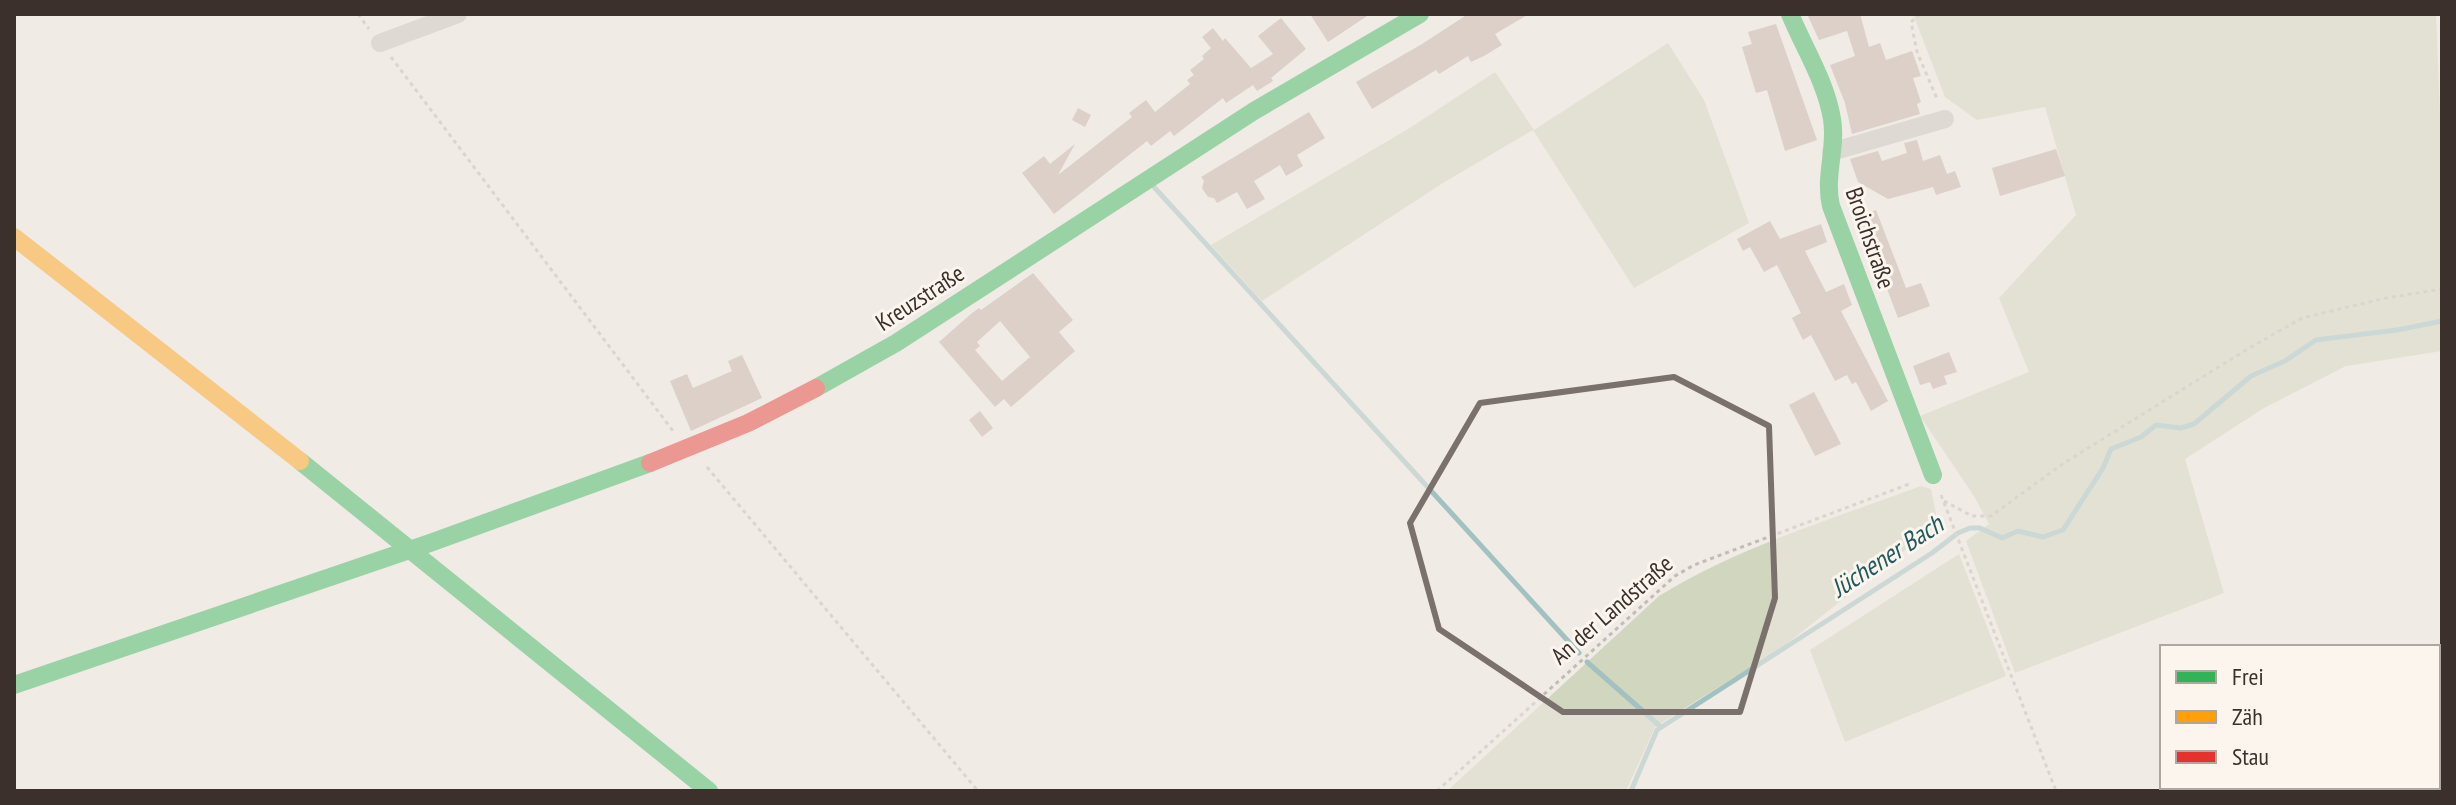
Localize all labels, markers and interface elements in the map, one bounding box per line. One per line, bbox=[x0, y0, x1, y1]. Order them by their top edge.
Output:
street label: Broichstraße bbox=[1839, 183, 1902, 293]
street label: Kreuzstraße bbox=[870, 258, 970, 338]
water label: Jüchener Bach bbox=[1824, 506, 1950, 605]
street label: An der Landstraße bbox=[1544, 548, 1679, 671]
legend bbox=[2160, 645, 2440, 789]
text: Frei bbox=[2232, 661, 2264, 692]
text: Zäh bbox=[2232, 701, 2263, 732]
text: Stau bbox=[2232, 741, 2269, 772]

